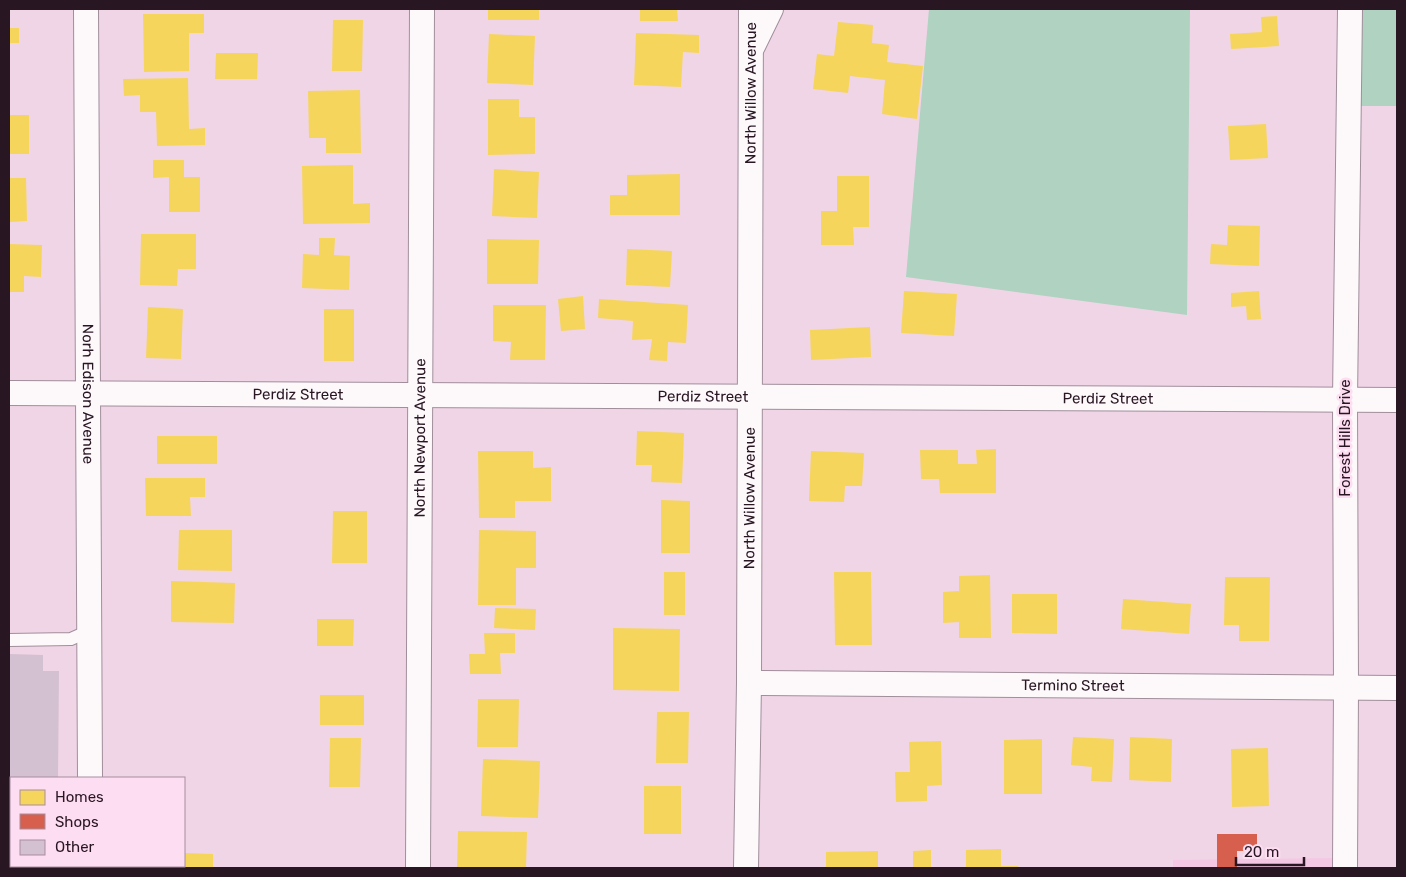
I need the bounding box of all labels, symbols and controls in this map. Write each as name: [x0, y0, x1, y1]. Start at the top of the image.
street label: North Willow Avenue: [742, 22, 760, 164]
street label: Norh Edison Avenue: [79, 324, 97, 464]
street label: North Newport Avenue: [411, 358, 429, 518]
street label: Forest Hills Drive: [1336, 379, 1354, 497]
street label: Perdiz Street: [253, 385, 344, 404]
street label: Perdiz Street: [658, 387, 749, 406]
street label: Perdiz Street: [1063, 389, 1154, 408]
street label: North Willow Avenue: [740, 427, 759, 569]
street label: Termino Street: [1021, 676, 1125, 695]
legend: [10, 777, 185, 867]
text: Homes: [55, 788, 104, 806]
text: Shops: [55, 813, 99, 831]
scale bar: [1236, 834, 1304, 866]
text: Other: [55, 838, 95, 856]
text: 20 m: [1244, 843, 1279, 861]

